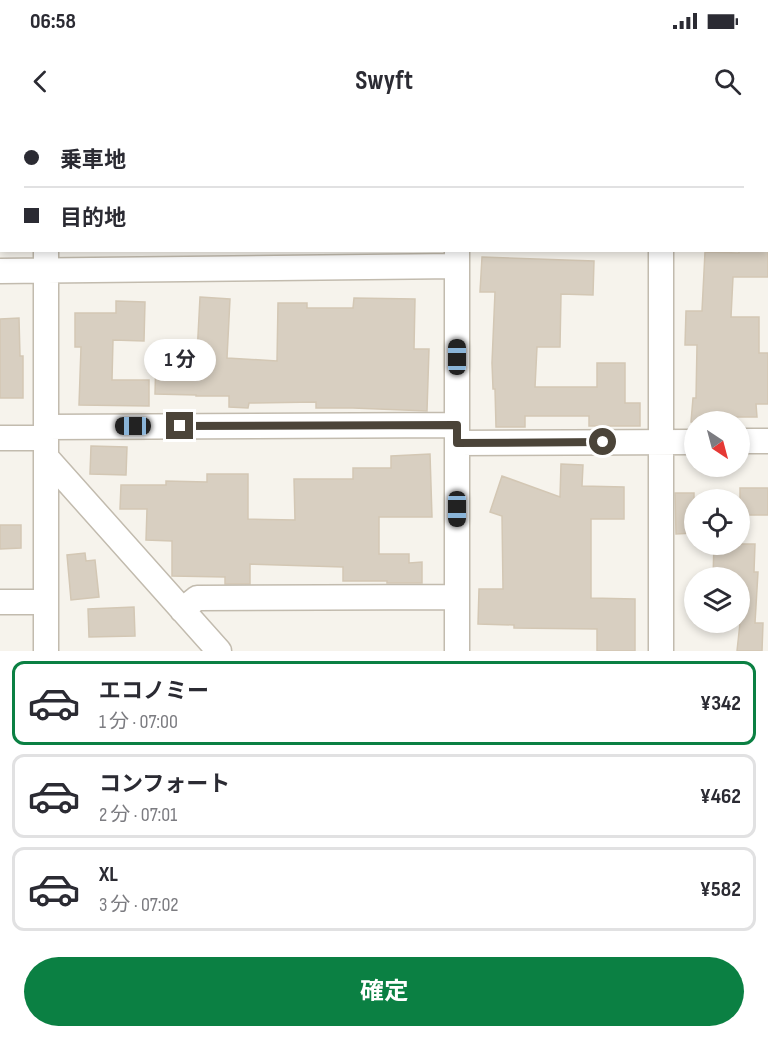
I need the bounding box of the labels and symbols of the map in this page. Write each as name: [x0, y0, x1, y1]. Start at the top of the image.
callout: 1 分: [144, 339, 216, 381]
car: [448, 339, 466, 375]
north arrow: [684, 411, 750, 477]
route end: [166, 412, 193, 439]
car: [115, 417, 151, 435]
route start: [589, 428, 616, 455]
car: [448, 491, 466, 527]

